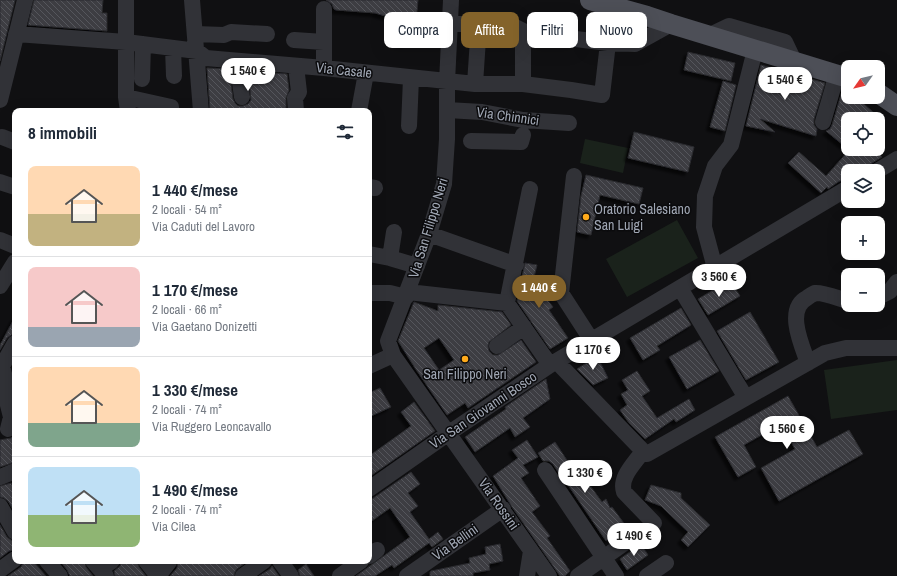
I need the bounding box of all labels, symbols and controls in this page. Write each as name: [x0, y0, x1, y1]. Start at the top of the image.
chip: Compra: [384, 12, 453, 48]
chip: Affitta: [461, 12, 519, 48]
chip: Filtri: [527, 12, 578, 48]
chip: Nuovo: [586, 12, 647, 48]
pin: 1 540 €: [211, 58, 285, 92]
street label: Via Casale: [315, 58, 373, 82]
north arrow: [841, 60, 885, 104]
map controls: [841, 60, 885, 312]
text: 1 540 €: [230, 62, 266, 79]
pin: 1 540 €: [748, 67, 822, 101]
text: 1 540 €: [767, 71, 803, 88]
street label: Via Chinnici: [476, 103, 540, 129]
button: locate: [841, 112, 885, 156]
text: 8 immobili: [28, 121, 97, 144]
icon: filters: [334, 121, 356, 143]
button: layers: [841, 164, 885, 208]
street label: Via San Filippo Neri: [404, 176, 452, 280]
text: 1 440 €/mese: [152, 178, 238, 201]
icon: home: [60, 182, 108, 230]
place label: Oratorio Salesiano San Luigi: [594, 200, 690, 234]
text: 2 locali · 54 m²: [152, 201, 222, 218]
marker: Oratorio Salesiano San Luigi: [581, 212, 591, 222]
button: +: [841, 216, 885, 260]
text: Via Caduti del Lavoro: [152, 218, 255, 235]
pin: 3 560 €: [682, 264, 756, 298]
text: 3 560 €: [701, 268, 737, 285]
button: −: [841, 268, 885, 312]
pin: 1 440 €: [502, 275, 576, 309]
text: 1 170 €/mese: [152, 278, 238, 301]
text: 1 440 €: [521, 279, 557, 296]
icon: home: [60, 283, 108, 331]
text: 2 locali · 66 m²: [152, 301, 222, 318]
text: Via Gaetano Donizetti: [152, 318, 257, 335]
pin: 1 170 €: [556, 337, 630, 371]
text: 1 170 €: [575, 341, 611, 358]
marker: San Filippo Neri: [460, 354, 470, 364]
place label: San Filippo Neri: [423, 365, 507, 383]
street label: Via San Giovanni Bosco: [426, 367, 540, 453]
text: 1 330 €/mese: [152, 378, 238, 401]
icon: home: [60, 383, 108, 431]
text: 2 locali · 74 m²: [152, 401, 222, 418]
pin: 1 560 €: [750, 416, 824, 450]
text: Via Ruggero Leoncavallo: [152, 418, 272, 435]
text: 1 560 €: [769, 420, 805, 437]
pin: 1 330 €: [548, 460, 622, 494]
text: 1 330 €: [567, 464, 603, 481]
street label: Via Rossini: [475, 475, 523, 533]
text: 1 490 €/mese: [152, 478, 238, 501]
icon: home: [60, 483, 108, 531]
text: 2 locali · 74 m²: [152, 501, 222, 518]
text: Via Cilea: [152, 518, 196, 535]
street label: Via Bellini: [428, 520, 482, 564]
pin: 1 490 €: [597, 523, 671, 557]
text: 1 490 €: [616, 527, 652, 544]

